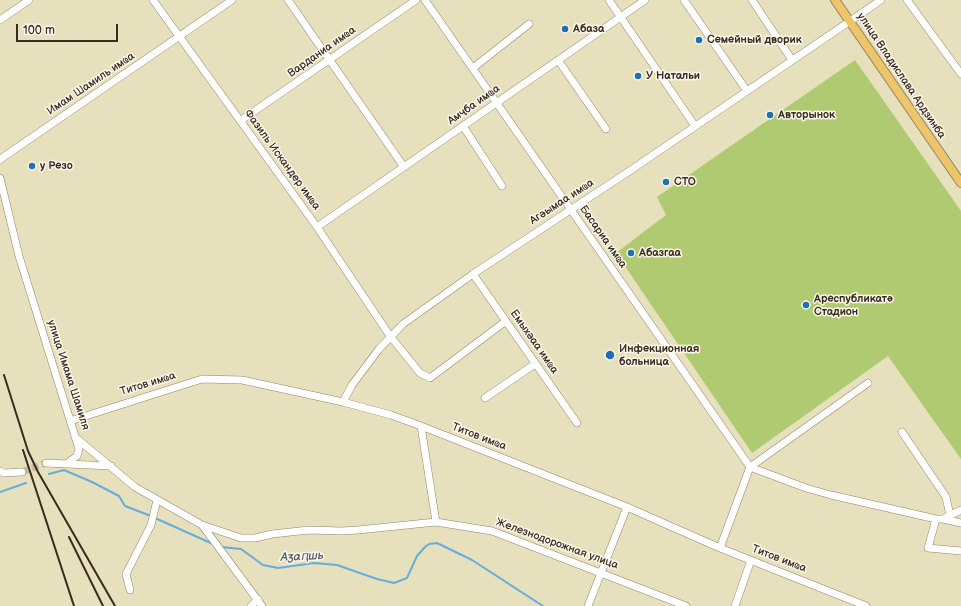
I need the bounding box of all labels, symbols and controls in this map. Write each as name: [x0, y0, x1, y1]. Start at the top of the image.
street label: улица Владислава Ардзинба: [854, 11, 948, 141]
scale bar: [18, 16, 120, 42]
place label: Абаза: [573, 22, 604, 36]
text: 100 m: [23, 23, 55, 38]
street label: Варданиа имҩа: [285, 24, 359, 80]
marker: Абаза: [560, 24, 570, 34]
place label: Семейный дворик: [707, 33, 802, 47]
marker: Семейный дворик: [694, 35, 704, 45]
street label: Имам Шамиль имҩа: [45, 50, 137, 118]
place label: У Натальи: [646, 69, 700, 83]
marker: У Натальи: [633, 71, 643, 81]
street label: Амҷба имҩа: [445, 82, 503, 128]
street label: Фазиль Искандер имҩа: [241, 107, 323, 213]
place label: Авторынок: [778, 108, 835, 122]
marker: Авторынок: [765, 110, 775, 120]
place label: у Резо: [40, 159, 73, 173]
marker: у Резо: [27, 161, 37, 171]
place label: СТО: [674, 175, 696, 189]
street label: Агәымаа имҩа: [527, 176, 597, 228]
marker: СТО: [661, 177, 671, 187]
street label: Басариа имҩа: [577, 203, 629, 271]
place label: Абазгаа: [639, 246, 681, 260]
marker: Абазгаа: [626, 248, 636, 258]
place label: Ареспубликатә Стадион: [814, 292, 893, 318]
marker: Ареспубликатә Стадион: [801, 300, 811, 310]
street label: Емыхәаа имҩа: [507, 307, 561, 377]
street label: улица Имама Шамиля: [44, 318, 92, 432]
place label: Инфекционная больница: [619, 342, 699, 368]
marker: Инфекционная больница: [604, 349, 616, 361]
street label: Титов имҩа: [119, 369, 177, 399]
street label: Титов имҩа: [450, 421, 508, 453]
street label: Железнодорожная улица: [494, 516, 620, 572]
street label: Титов имҩа: [750, 543, 808, 575]
water label: Аӡаԥшь: [280, 549, 324, 565]

